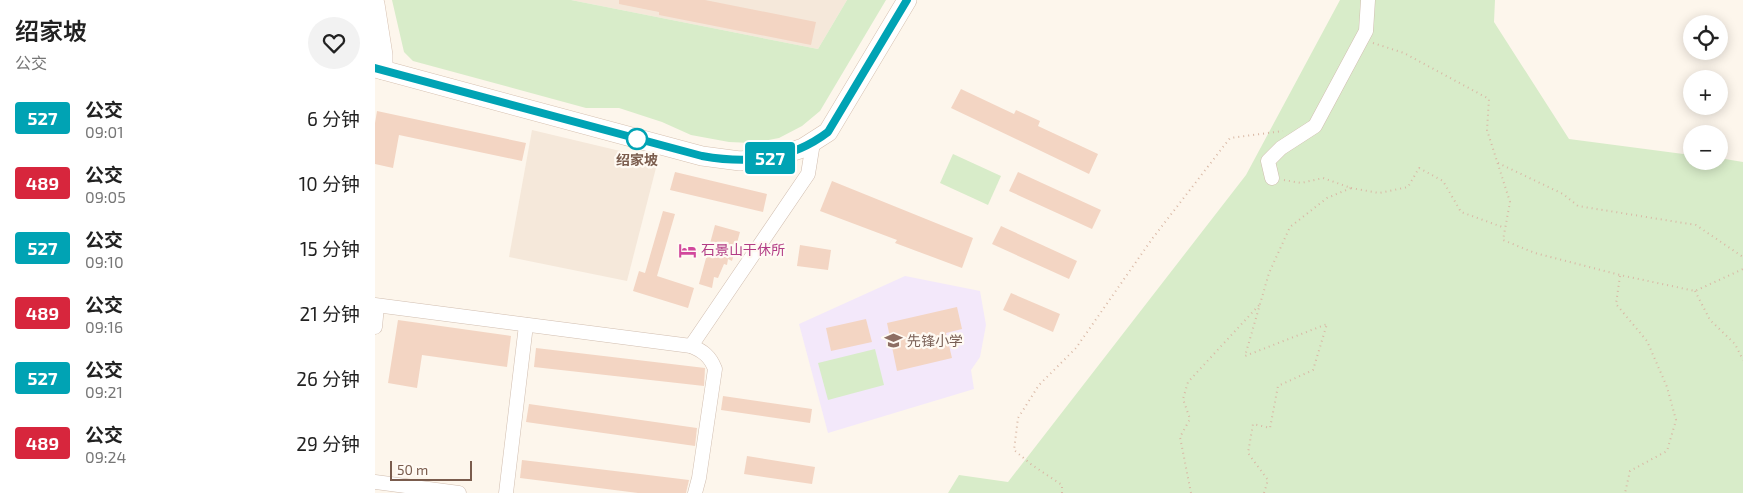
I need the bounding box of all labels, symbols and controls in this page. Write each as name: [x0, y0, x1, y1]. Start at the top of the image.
map controls: [1683, 15, 1728, 170]
button: locate: [1683, 15, 1728, 60]
text: 绍家坡: [15, 16, 87, 45]
button: heart: [308, 17, 360, 69]
text: 公交: [15, 53, 47, 72]
button: +: [1683, 70, 1728, 115]
text: 公交: [85, 98, 123, 121]
text: 527: [28, 107, 57, 129]
text: 6 分钟: [307, 107, 360, 130]
text: 09:01: [85, 122, 124, 141]
button: −: [1683, 125, 1728, 170]
marker: 绍家坡: [626, 128, 648, 150]
line badge: 527: [741, 142, 799, 174]
text: 527: [755, 147, 785, 169]
place label: 绍家坡: [616, 151, 658, 168]
text: 公交: [85, 163, 123, 186]
text: 489: [26, 172, 59, 194]
text: 10 分钟: [299, 172, 360, 195]
text: 09:05: [85, 187, 126, 206]
text: 公交: [85, 228, 123, 251]
text: 527: [28, 237, 57, 259]
text: 15 分钟: [300, 237, 360, 260]
hotel icon: 石景山干休所: [677, 240, 697, 260]
place label: 石景山干休所: [701, 241, 785, 258]
text: 09:10: [85, 252, 124, 271]
text: 公交: [85, 293, 123, 316]
text: 489: [26, 302, 59, 324]
text: 21 分钟: [300, 302, 360, 325]
text: 09:16: [85, 317, 123, 336]
school or university icon: 先锋小学: [883, 331, 903, 351]
place label: 先锋小学: [907, 332, 963, 349]
text: 公交: [85, 358, 123, 381]
text: 527: [28, 367, 57, 389]
text: 26 分钟: [296, 367, 360, 390]
text: 09:21: [85, 382, 123, 401]
text: 公交: [85, 423, 123, 446]
text: 489: [26, 432, 59, 454]
text: 29 分钟: [296, 432, 360, 455]
text: 09:24: [85, 447, 126, 466]
scale bar: [390, 458, 473, 481]
text: 50 m: [397, 461, 428, 478]

